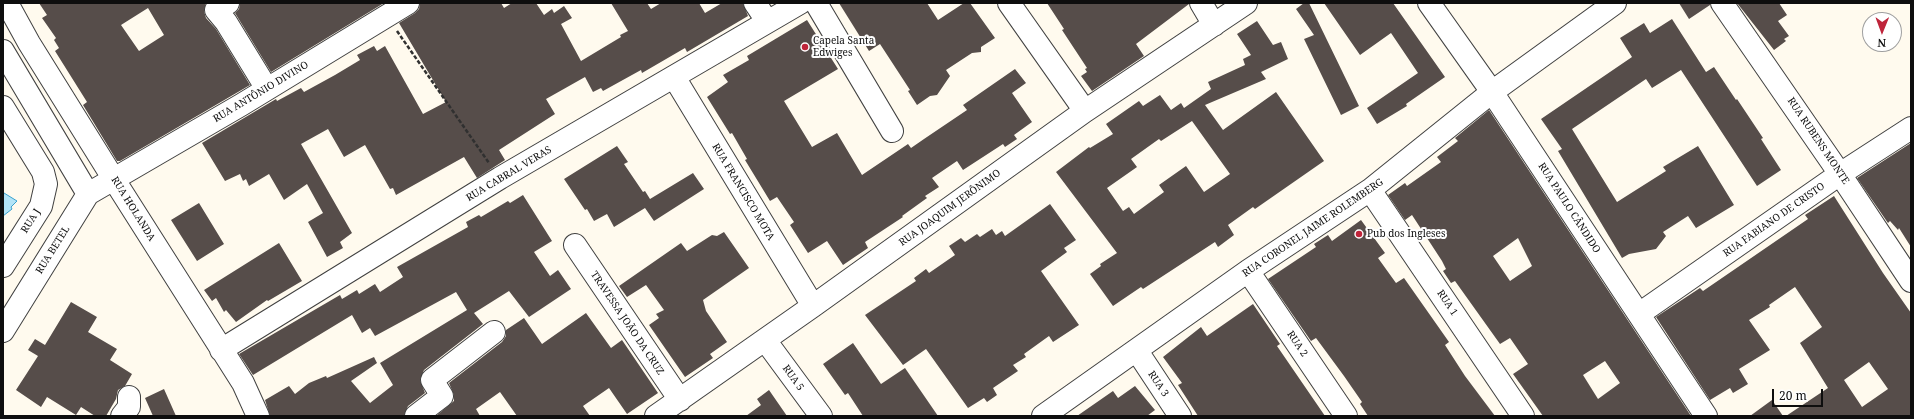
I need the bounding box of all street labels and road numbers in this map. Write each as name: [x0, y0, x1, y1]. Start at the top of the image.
street label: RUA ANTÔNIO DIVINO: [211, 59, 311, 125]
street label: RUA RUBENS MONTE: [1785, 95, 1851, 187]
street label: RUA FRANCISCO MOTA: [709, 141, 777, 243]
street label: RUA CABRAL VERAS: [464, 144, 554, 204]
street label: RUA PAULO CÂNDIDO: [1535, 161, 1603, 255]
street label: RUA JOAQUIM JERÔNIMO: [897, 167, 1003, 249]
street label: RUA HOLANDA: [108, 175, 158, 243]
street label: RUA CORONEL JAIME ROLEMBERG: [1240, 176, 1386, 280]
street label: RUA FABIANO DE CRISTO: [1721, 180, 1827, 260]
street label: RUA J: [19, 207, 43, 235]
street label: RUA BETEL: [33, 224, 73, 276]
street label: TRAVESSA JOÃO DA CRUZ: [588, 269, 666, 377]
street label: RUA 1: [1434, 288, 1460, 318]
street label: RUA 2: [1284, 329, 1310, 359]
street label: RUA 5: [780, 363, 806, 393]
street label: RUA 3: [1145, 369, 1171, 399]

